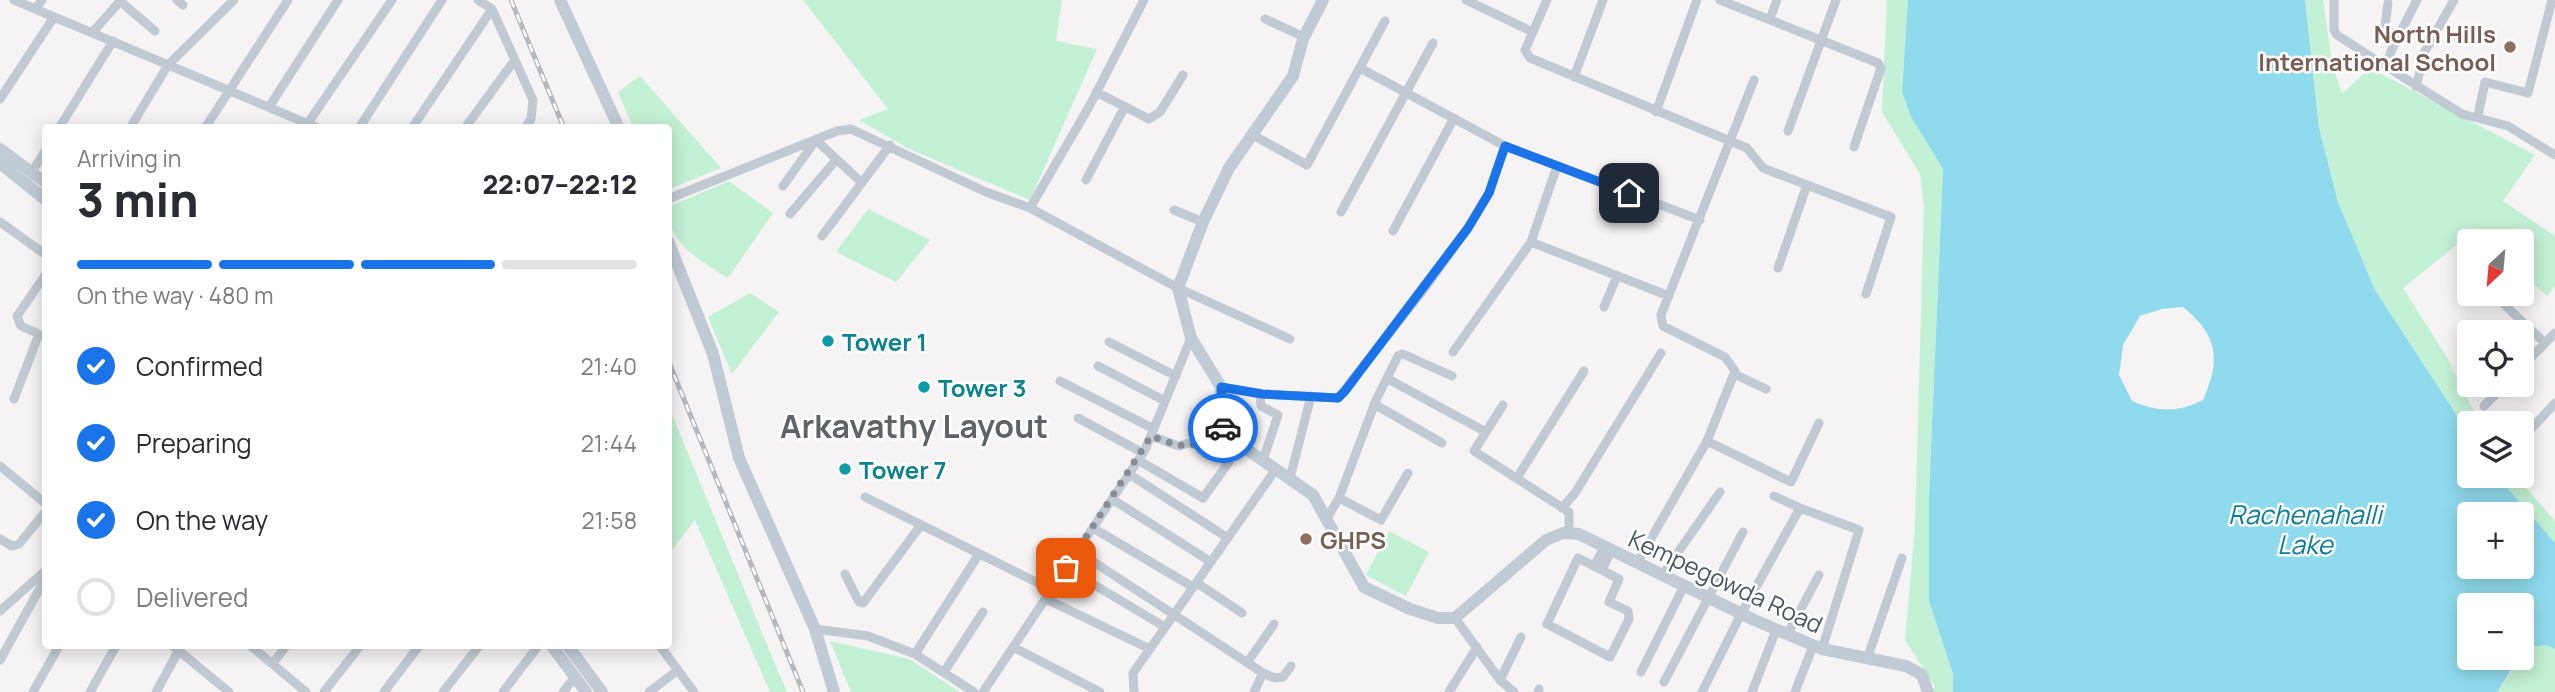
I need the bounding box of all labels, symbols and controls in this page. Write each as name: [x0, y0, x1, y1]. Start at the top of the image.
place label: North Hills International School: [2258, 17, 2496, 78]
marker: North Hills International School: [2502, 39, 2518, 55]
text: Arriving in: [77, 142, 182, 174]
pin: [1599, 163, 1659, 223]
text: 22:07–22:12: [482, 166, 637, 202]
text: 3 min: [77, 168, 198, 231]
icon: home: [1610, 174, 1648, 212]
north arrow: [2457, 229, 2534, 306]
map controls: [2457, 229, 2534, 670]
text: On the way · 480 m: [77, 279, 273, 311]
button: locate: [2457, 320, 2534, 397]
place label: Tower 1: [842, 325, 927, 358]
marker: Tower 1: [820, 333, 836, 349]
icon: check: [77, 347, 115, 385]
text: Confirmed: [136, 348, 263, 384]
text: 21:40: [580, 350, 637, 382]
place label: Tower 3: [938, 371, 1027, 404]
marker: Tower 3: [916, 379, 932, 395]
courier: [1188, 393, 1258, 463]
district label: Arkavathy Layout: [780, 404, 1048, 448]
icon: car: [1204, 409, 1242, 447]
button: layers: [2457, 411, 2534, 488]
icon: check: [77, 424, 115, 462]
text: Preparing: [136, 425, 252, 461]
text: 21:44: [581, 427, 637, 459]
place label: Tower 7: [859, 453, 946, 486]
marker: Tower 7: [837, 461, 853, 477]
water label: Rachenahalli Lake: [2228, 496, 2385, 562]
icon: check: [77, 501, 115, 539]
text: On the way: [136, 502, 268, 538]
button: +: [2457, 502, 2534, 579]
text: 21:58: [581, 504, 637, 536]
street label: Kempegowda Road: [1624, 522, 1828, 640]
place label: GHPS: [1320, 523, 1386, 556]
marker: GHPS: [1298, 531, 1314, 547]
pin: [1036, 538, 1096, 598]
icon: bag: [1047, 549, 1085, 587]
text: Delivered: [136, 579, 248, 615]
button: −: [2457, 593, 2534, 670]

